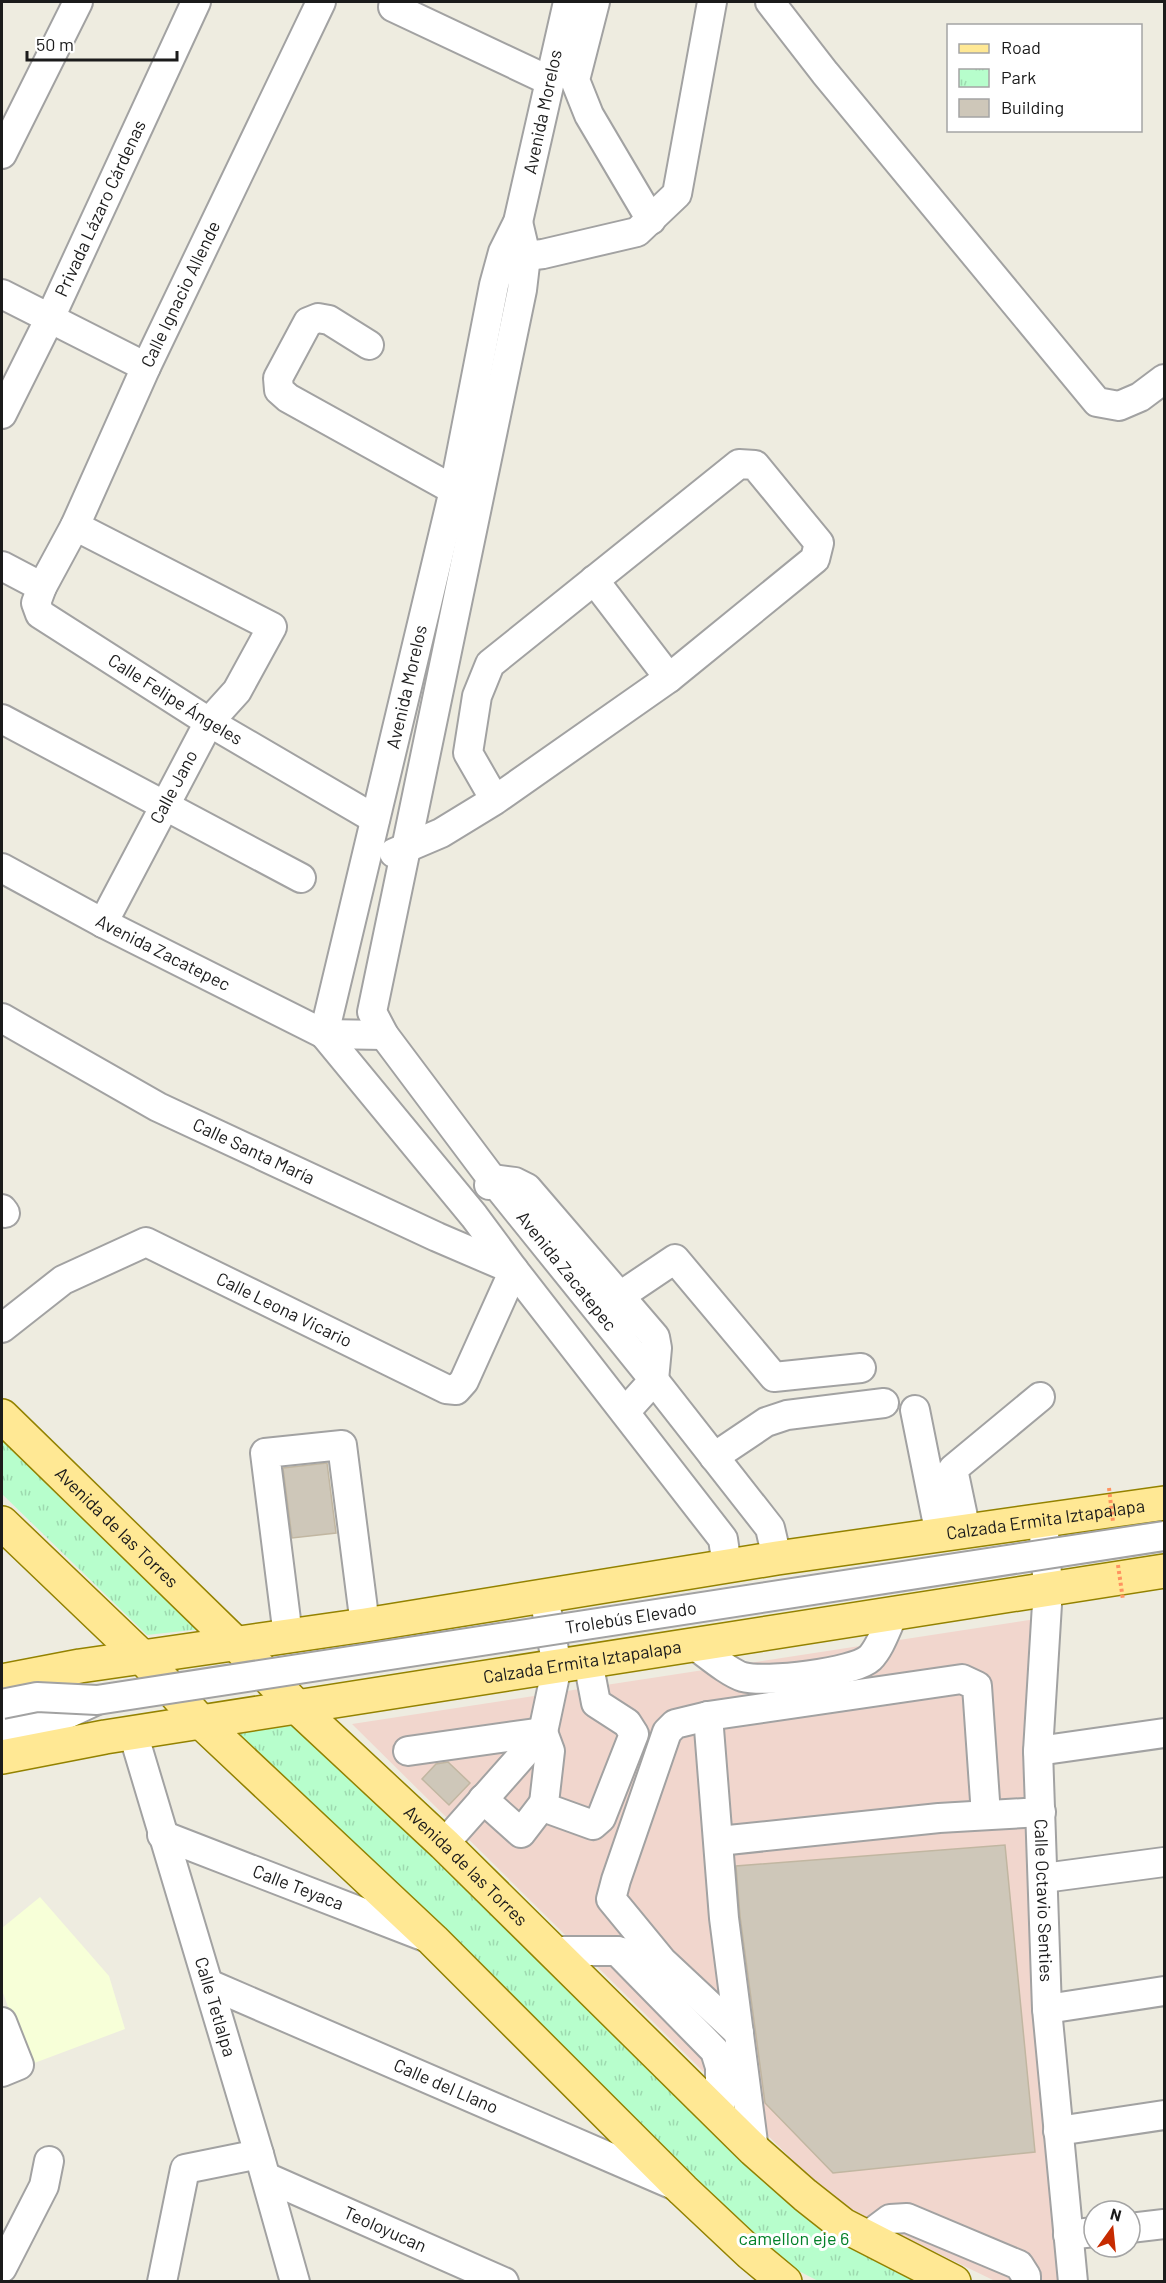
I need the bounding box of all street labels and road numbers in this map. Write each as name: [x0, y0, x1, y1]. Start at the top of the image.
street label: Avenida Morelos: [518, 48, 566, 176]
street label: Privada Lázaro Cárdenas: [49, 116, 150, 300]
street label: Calle Ignacio Allende: [135, 217, 224, 371]
street label: Avenida Morelos: [381, 623, 431, 751]
street label: Calle Felipe Ángeles: [104, 648, 247, 749]
street label: Calle Jano: [145, 746, 202, 827]
street label: Avenida Zacatepec: [92, 909, 234, 995]
street label: Calle Santa María: [190, 1113, 318, 1188]
street label: Avenida Zacatepec: [512, 1206, 622, 1335]
street label: Calle Leona Vicario: [213, 1267, 356, 1351]
street label: Avenida de las Torres: [51, 1462, 184, 1592]
street label: Calzada Ermita Iztapalapa: [945, 1494, 1146, 1544]
street label: Trolebús Elevado: [564, 1596, 698, 1638]
street label: Calzada Ermita Iztapalapa: [481, 1635, 683, 1688]
street label: Avenida de las Torres: [400, 1800, 533, 1930]
street label: Calle Octavio Senties: [1030, 1818, 1058, 1982]
street label: Calle Teyaca: [250, 1859, 347, 1914]
street label: Calle Tetlalpa: [191, 1954, 241, 2059]
street label: Calle del Llano: [391, 2053, 502, 2118]
street label: Teoloyucan: [341, 2201, 430, 2256]

